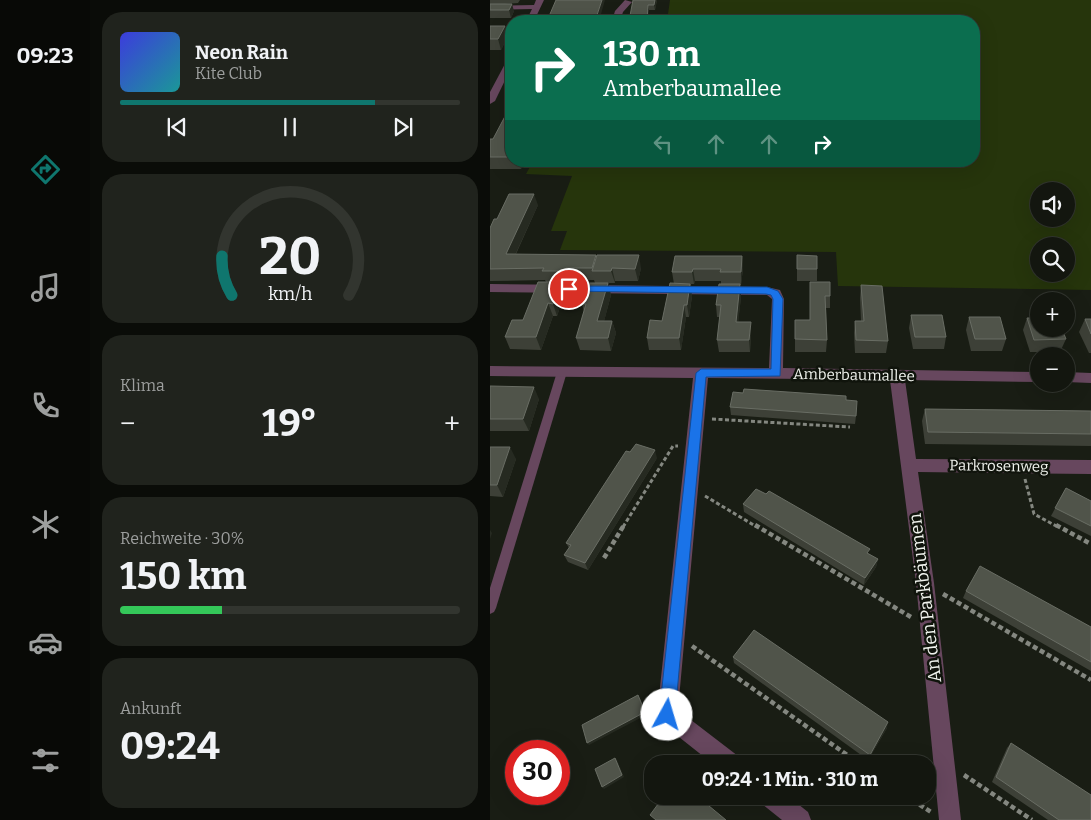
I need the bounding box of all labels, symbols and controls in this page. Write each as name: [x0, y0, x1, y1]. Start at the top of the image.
text: 130 m: [603, 33, 700, 75]
icon: right: [520, 35, 585, 100]
text: Neon Rain: [195, 41, 288, 64]
text: 09:23: [16, 42, 74, 69]
text: Kite Club: [195, 64, 262, 83]
text: Amberbaumallee: [603, 75, 781, 102]
icon: previous: [163, 113, 191, 141]
icon: pause: [276, 113, 304, 141]
icon: next: [389, 113, 417, 141]
icon: left: [649, 130, 677, 158]
icon: ahead: [702, 130, 730, 158]
icon: ahead: [755, 130, 783, 158]
icon: right: [808, 130, 836, 158]
icon: directions: [28, 152, 63, 187]
map controls: [1030, 182, 1075, 392]
button: sound: [1030, 182, 1075, 227]
text: 20: [259, 225, 321, 288]
button: search: [1030, 237, 1075, 282]
pin: [548, 268, 590, 310]
icon: music: [28, 270, 63, 305]
icon: arrive: [555, 275, 583, 303]
text: km/h: [268, 283, 312, 305]
button: +: [1030, 292, 1075, 337]
button: −: [1030, 347, 1075, 392]
street label: Amberbaumallee: [793, 365, 915, 385]
text: Klima: [120, 376, 165, 395]
icon: phone: [28, 388, 63, 423]
text: 19°: [262, 400, 317, 446]
text: −: [120, 407, 135, 440]
text: +: [444, 407, 460, 440]
street label: Parkrosenweg: [949, 456, 1049, 476]
icon: climate: [28, 507, 63, 542]
street label: An den Parkbäumen: [904, 511, 946, 684]
text: Reichweite · 30%: [120, 529, 244, 548]
text: 150 km: [120, 553, 247, 599]
icon: car: [28, 625, 63, 660]
position arrow: [640, 688, 692, 740]
text: Ankunft: [120, 699, 182, 718]
text: 09:24: [120, 723, 220, 769]
speed limit sign: 30: [505, 740, 570, 805]
icon: filters: [28, 743, 63, 778]
text: 09:24 · 1 Min. · 310 m: [702, 768, 878, 791]

